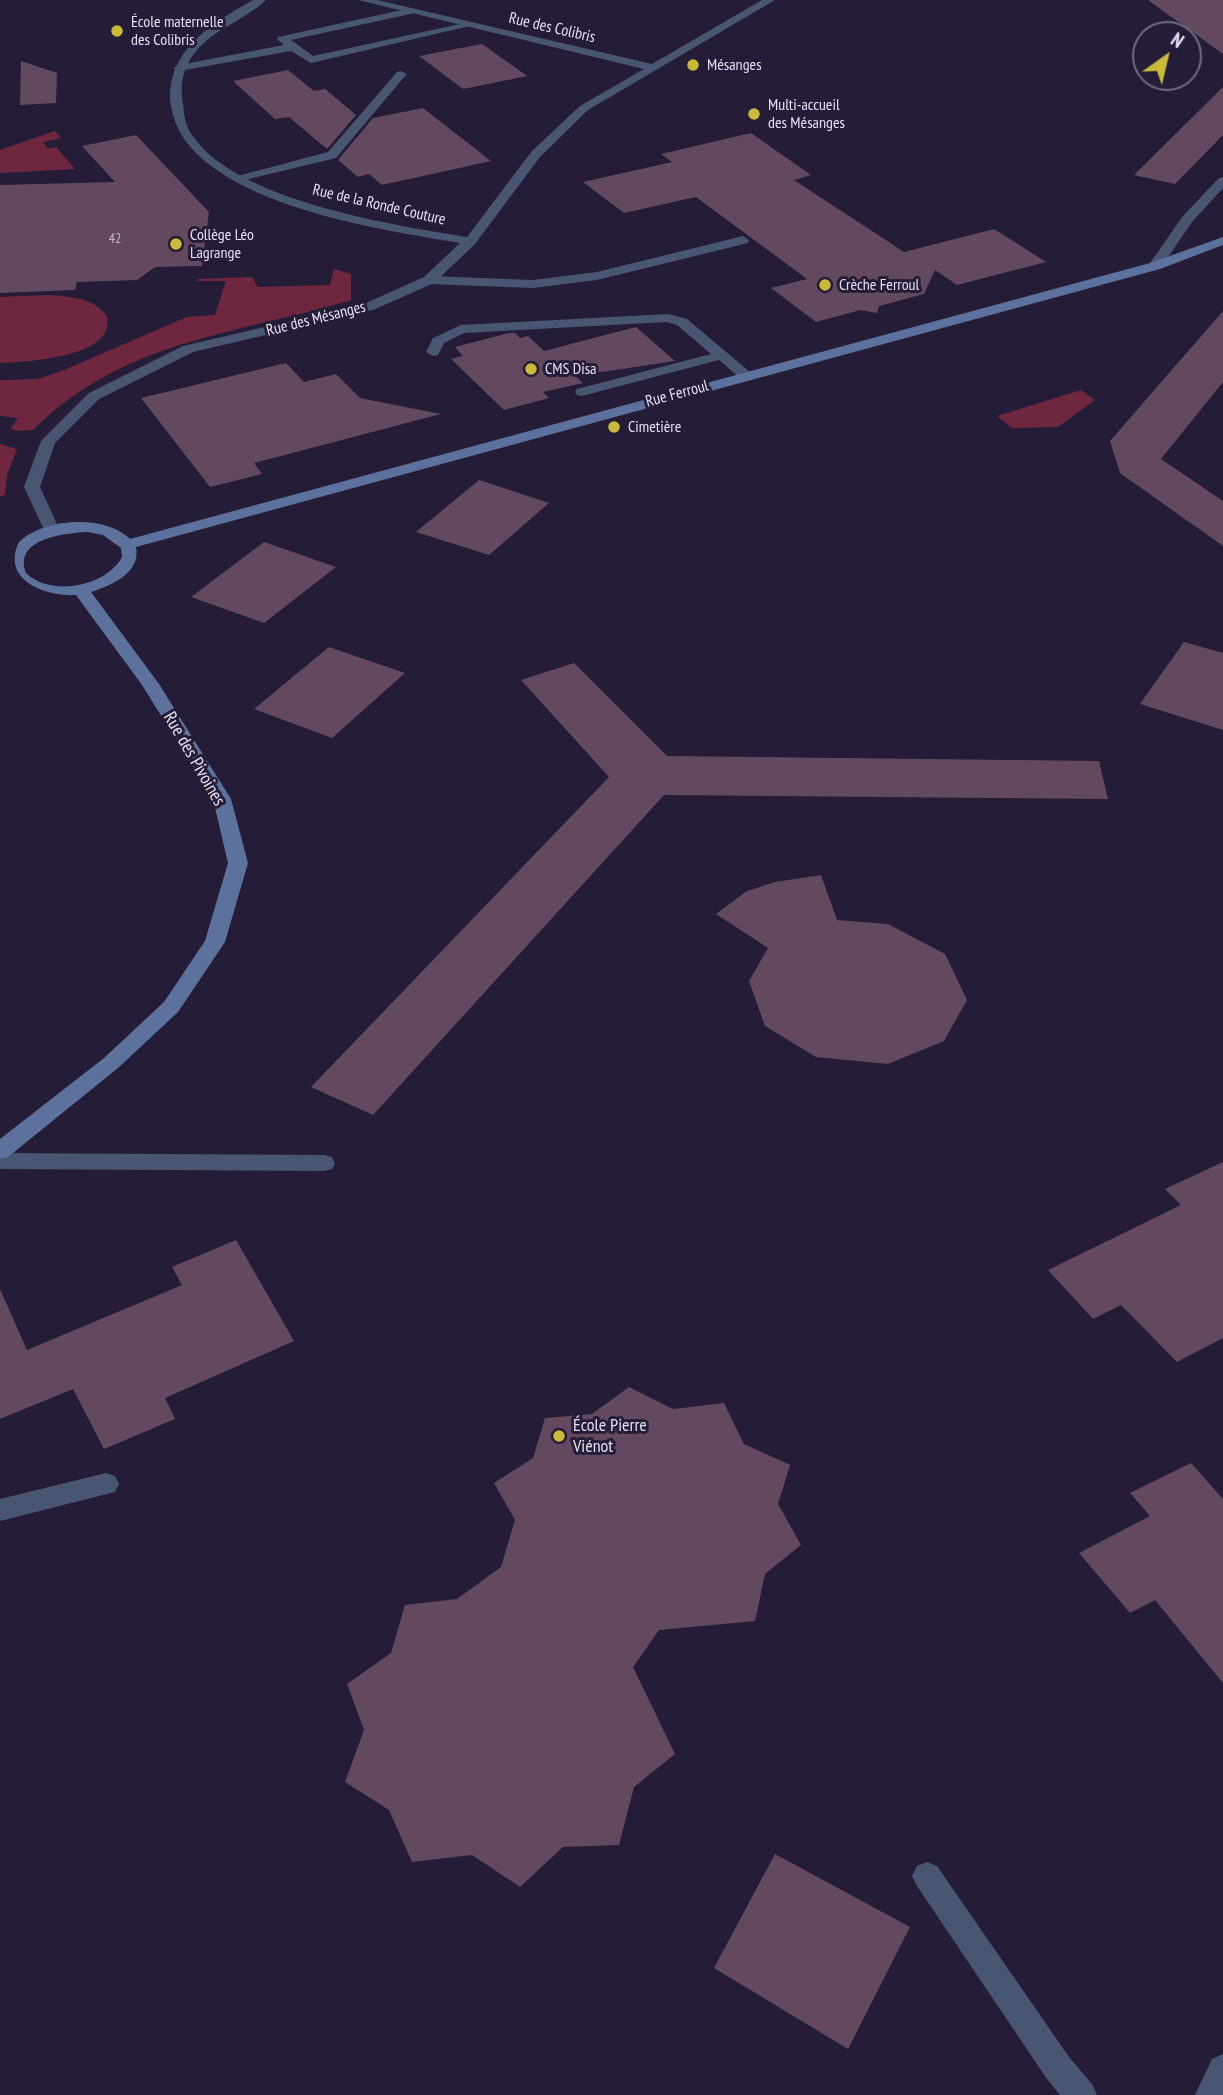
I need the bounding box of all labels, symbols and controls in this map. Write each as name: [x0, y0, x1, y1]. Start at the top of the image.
street label: Rue des Colibris: [507, 9, 597, 47]
place label: École maternelle des Colibris: [131, 12, 224, 50]
north arrow: [1132, 21, 1202, 91]
marker: École maternelle des Colibris: [109, 23, 125, 39]
text: N: [1167, 27, 1189, 53]
place label: Mésanges: [707, 55, 762, 75]
marker: Mésanges: [685, 57, 701, 73]
place label: Multi-accueil des Mésanges: [768, 95, 845, 133]
marker: Multi-accueil des Mésanges: [746, 106, 762, 122]
street label: Rue de la Ronde Couture: [311, 180, 447, 230]
place label: Collège Léo Lagrange: [190, 225, 254, 263]
house number: 42: [109, 231, 121, 247]
marker: Collège Léo Lagrange: [168, 236, 184, 252]
place label: Crèche Ferroul: [839, 275, 919, 295]
marker: Crèche Ferroul: [817, 277, 833, 293]
street label: Rue des Mésanges: [264, 297, 368, 341]
place label: CMS Disa: [545, 359, 596, 379]
marker: CMS Disa: [523, 361, 539, 377]
street label: Rue Ferroul: [644, 376, 710, 412]
place label: Cimetière: [628, 417, 681, 437]
marker: Cimetière: [606, 419, 622, 435]
street label: Rue des Pivoines: [158, 708, 230, 810]
place label: École Pierre Viénot: [573, 1415, 647, 1458]
marker: École Pierre Viénot: [551, 1428, 567, 1444]

